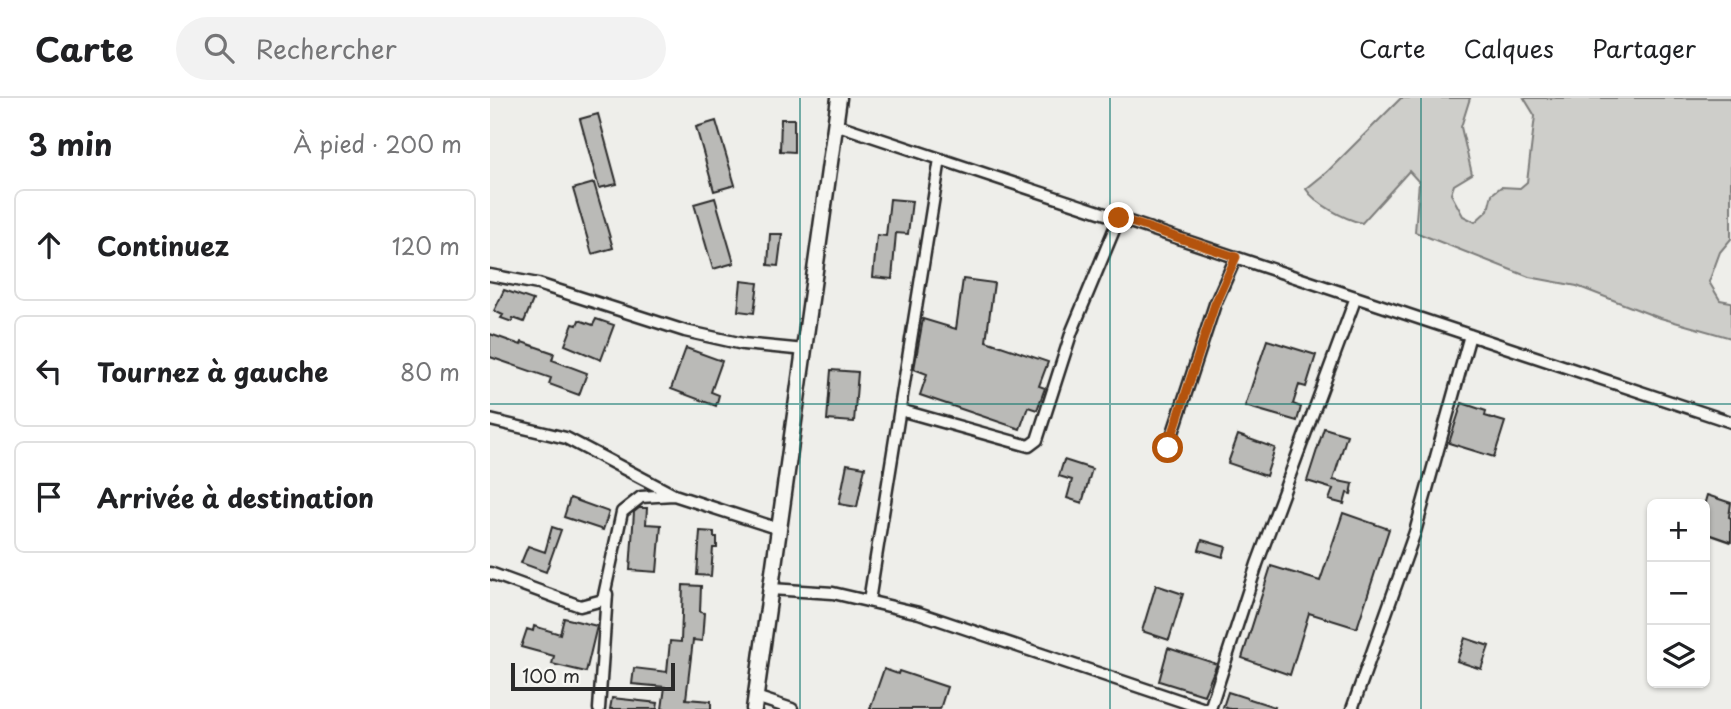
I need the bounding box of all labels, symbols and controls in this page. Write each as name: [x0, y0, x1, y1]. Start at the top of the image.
search box: [176, 17, 666, 80]
text: Carte: [35, 23, 134, 73]
icon: search: [200, 29, 238, 67]
text: Rechercher: [256, 29, 397, 68]
text: Carte: [1359, 30, 1425, 66]
text: Calques: [1463, 30, 1554, 66]
text: Partager: [1592, 30, 1696, 66]
text: 3 min: [28, 121, 113, 166]
text: À pied · 200 m: [293, 126, 462, 161]
route end: [1103, 202, 1134, 233]
icon: ahead: [30, 226, 68, 264]
text: Continuez: [97, 226, 229, 265]
text: 120 m: [392, 228, 460, 263]
icon: left: [30, 352, 68, 390]
text: Tournez à gauche: [97, 352, 328, 391]
text: 80 m: [400, 354, 460, 389]
route start: [1152, 432, 1183, 463]
icon: arrive: [30, 478, 68, 516]
text: Arrivée à destination: [97, 478, 374, 517]
map controls: [1647, 499, 1710, 688]
button: +: [1647, 499, 1710, 562]
button: −: [1647, 562, 1710, 625]
button: layers: [1647, 625, 1710, 688]
scale bar: [511, 660, 676, 692]
text: 100 m: [522, 661, 580, 689]

